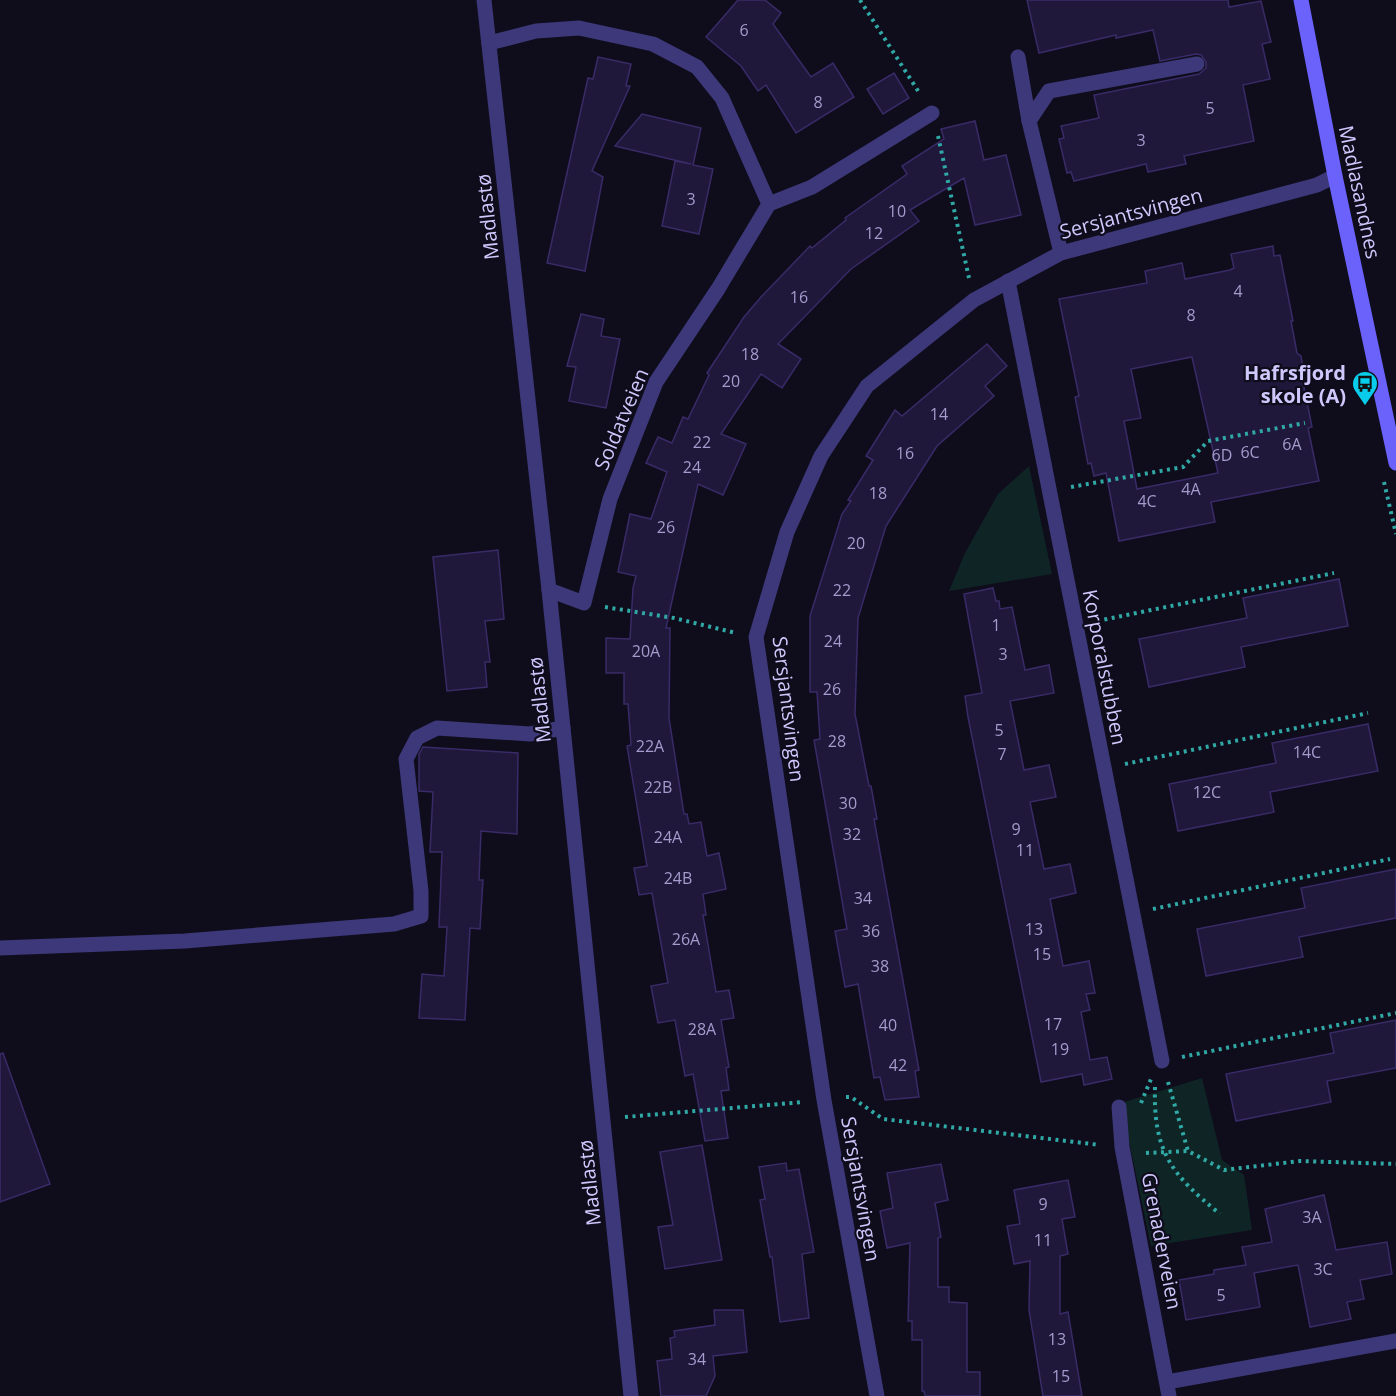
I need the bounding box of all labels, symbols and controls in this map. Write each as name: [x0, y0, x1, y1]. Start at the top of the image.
house number: 6: [739, 19, 749, 41]
house number: 8: [813, 91, 823, 113]
house number: 5: [1205, 97, 1215, 119]
street label: Madlasandnes: [1333, 123, 1387, 261]
house number: 3: [1136, 129, 1146, 151]
street label: Madlastø: [469, 173, 505, 261]
street label: Sersjantsvingen: [1057, 181, 1205, 245]
house number: 3: [686, 188, 696, 210]
house number: 10: [888, 200, 906, 222]
house number: 12: [865, 222, 883, 244]
house number: 4: [1233, 280, 1243, 302]
house number: 16: [790, 286, 808, 308]
house number: 8: [1186, 304, 1196, 326]
house number: 18: [741, 343, 759, 365]
place label: Hafrsfjord skole (A): [1244, 359, 1346, 409]
street label: Soldatveien: [587, 364, 655, 474]
bus stop icon: Hafrsfjord skole (A): [1350, 369, 1380, 407]
house number: 20: [722, 370, 740, 392]
house number: 14: [930, 403, 948, 425]
house number: 22: [693, 431, 711, 453]
house number: 6A: [1282, 433, 1303, 455]
house number: 6C: [1240, 441, 1260, 463]
house number: 16: [896, 442, 914, 464]
house number: 6D: [1212, 444, 1232, 466]
house number: 24: [683, 456, 701, 478]
house number: 4A: [1181, 478, 1202, 500]
house number: 18: [869, 482, 887, 504]
house number: 4C: [1137, 490, 1157, 512]
house number: 26: [657, 516, 675, 538]
house number: 20: [847, 532, 865, 554]
house number: 22: [833, 579, 851, 601]
street label: Korporalstubben: [1077, 587, 1133, 747]
house number: 1: [991, 614, 1001, 636]
house number: 24: [824, 630, 842, 652]
street label: Sersjantsvingen: [767, 635, 811, 783]
house number: 20A: [632, 640, 661, 662]
house number: 3: [998, 643, 1008, 665]
street label: Madlastø: [521, 656, 557, 744]
house number: 26: [823, 678, 841, 700]
house number: 5: [994, 719, 1004, 741]
house number: 28: [828, 730, 846, 752]
house number: 22A: [636, 735, 665, 757]
house number: 14C: [1293, 741, 1321, 763]
house number: 7: [997, 743, 1007, 765]
house number: 22B: [644, 776, 672, 798]
house number: 12C: [1193, 781, 1221, 803]
house number: 30: [839, 792, 857, 814]
house number: 9: [1011, 818, 1021, 840]
house number: 32: [843, 823, 861, 845]
house number: 24A: [654, 826, 683, 848]
house number: 11: [1016, 839, 1034, 861]
house number: 24B: [664, 867, 692, 889]
house number: 34: [854, 887, 872, 909]
house number: 13: [1025, 918, 1043, 940]
house number: 36: [862, 920, 880, 942]
house number: 26A: [672, 928, 701, 950]
house number: 15: [1033, 943, 1051, 965]
house number: 38: [871, 955, 889, 977]
house number: 17: [1044, 1013, 1062, 1035]
house number: 40: [879, 1014, 897, 1036]
house number: 28A: [688, 1018, 717, 1040]
house number: 19: [1051, 1038, 1069, 1060]
house number: 42: [889, 1054, 907, 1076]
street label: Sersjantsvingen: [835, 1114, 887, 1264]
street label: Madlastø: [571, 1139, 607, 1227]
street label: Grenaderveien: [1136, 1170, 1188, 1312]
house number: 9: [1038, 1193, 1048, 1215]
house number: 3A: [1302, 1206, 1323, 1228]
house number: 11: [1034, 1229, 1052, 1251]
house number: 3C: [1313, 1258, 1333, 1280]
house number: 5: [1216, 1284, 1226, 1306]
house number: 13: [1048, 1328, 1066, 1350]
house number: 34: [688, 1348, 706, 1370]
house number: 15: [1052, 1365, 1070, 1387]

